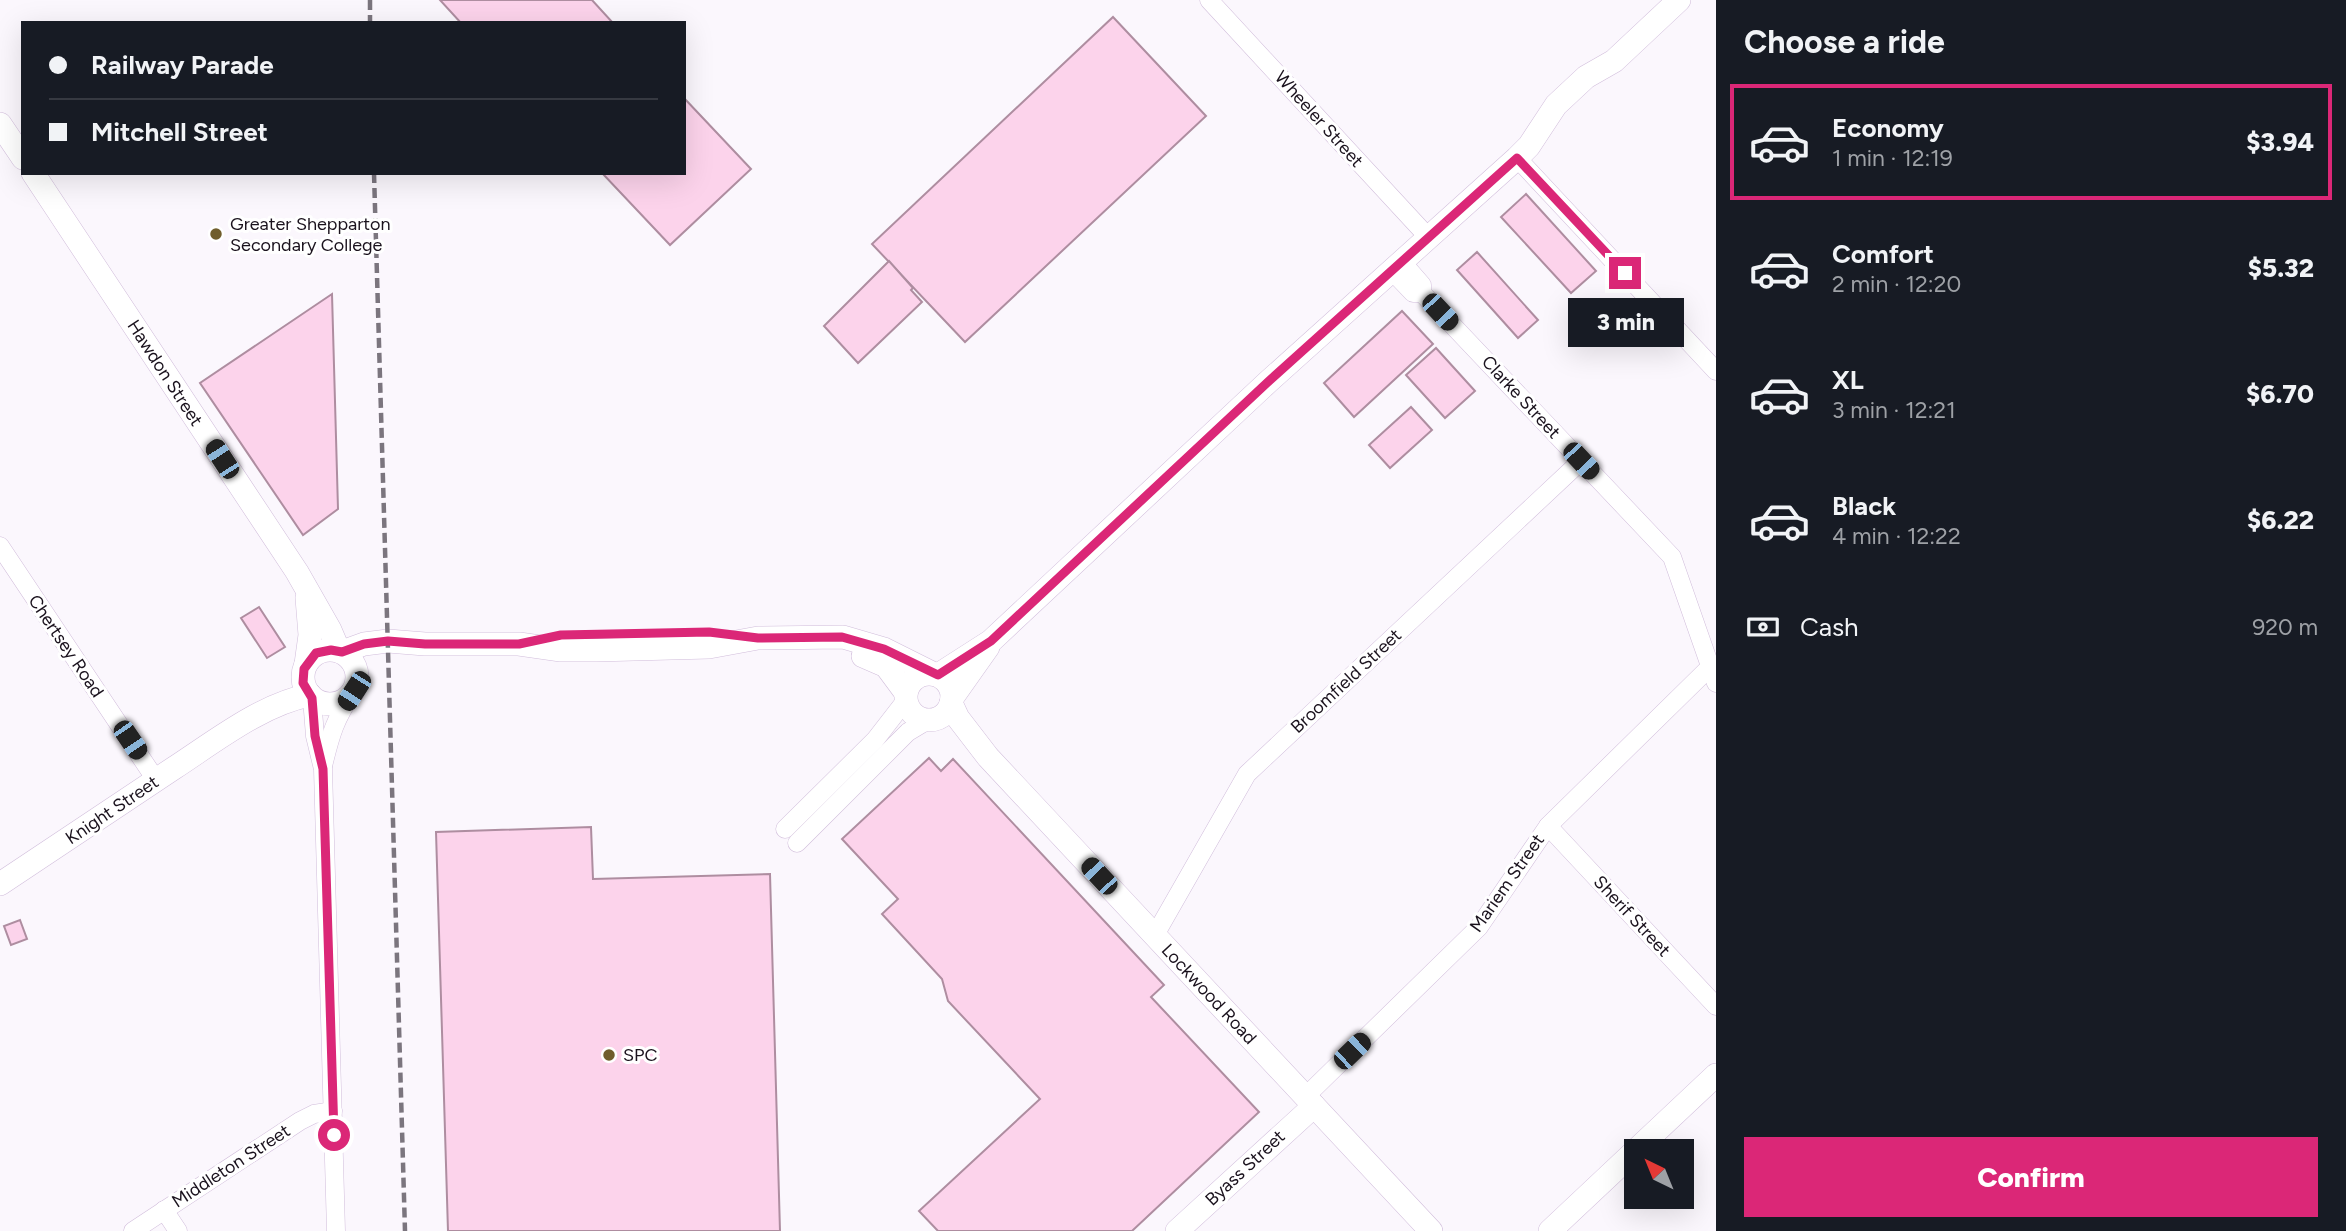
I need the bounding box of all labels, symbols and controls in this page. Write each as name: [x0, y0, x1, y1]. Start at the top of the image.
text: Choose a ride: [1744, 23, 1945, 61]
text: Railway Parade: [91, 49, 274, 81]
street label: Wheeler Street: [1270, 66, 1368, 172]
icon: car: [1748, 111, 1811, 174]
text: Economy: [1832, 112, 1944, 144]
text: Mitchell Street: [91, 116, 268, 148]
text: $3.94: [2246, 126, 2314, 158]
text: 1 min · 12:19: [1832, 144, 1953, 172]
place label: Greater Shepparton Secondary College: [230, 213, 391, 256]
marker: Greater Shepparton Secondary College: [208, 226, 224, 242]
icon: car: [1748, 237, 1811, 300]
text: Comfort: [1832, 238, 1934, 270]
text: $5.32: [2248, 252, 2314, 284]
route end: [1609, 257, 1641, 289]
text: 2 min · 12:20: [1832, 270, 1961, 298]
car: [1418, 289, 1463, 335]
callout: 3 min: [1567, 298, 1683, 346]
text: 3 min: [1597, 308, 1655, 336]
street label: Hawdon Street: [122, 316, 208, 430]
street label: Clarke Street: [1477, 351, 1565, 443]
icon: car: [1748, 363, 1811, 426]
text: XL: [1832, 364, 1864, 396]
text: $6.70: [2246, 378, 2314, 410]
text: 3 min · 12:21: [1832, 396, 1956, 424]
car: [202, 436, 243, 482]
car: [1559, 438, 1604, 484]
icon: car: [1748, 489, 1811, 552]
text: Black: [1832, 490, 1896, 522]
text: $6.22: [2247, 504, 2314, 536]
text: 4 min · 12:22: [1832, 522, 1961, 550]
street label: Chertsey Road: [24, 590, 108, 702]
icon: cash: [1744, 608, 1782, 646]
text: Cash: [1800, 611, 1859, 643]
text: 920 m: [2252, 613, 2318, 641]
street label: Broomfield Street: [1286, 624, 1406, 738]
car: [334, 668, 375, 714]
car: [110, 717, 151, 763]
street label: Knight Street: [61, 771, 163, 849]
street label: Mariem Street: [1465, 830, 1549, 936]
car: [1077, 853, 1122, 899]
street label: Sherif Street: [1589, 871, 1675, 961]
street label: Lockwood Road: [1157, 939, 1261, 1049]
car: [1330, 1029, 1375, 1073]
place label: SPC: [623, 1044, 657, 1066]
marker: SPC: [601, 1047, 617, 1063]
route start: [318, 1119, 350, 1151]
street label: Middleton Street: [168, 1120, 294, 1212]
street label: Byass Street: [1201, 1125, 1290, 1211]
button: Confirm: [1744, 1137, 2318, 1217]
north arrow: [1624, 1139, 1694, 1209]
map controls: [1624, 1139, 1694, 1209]

